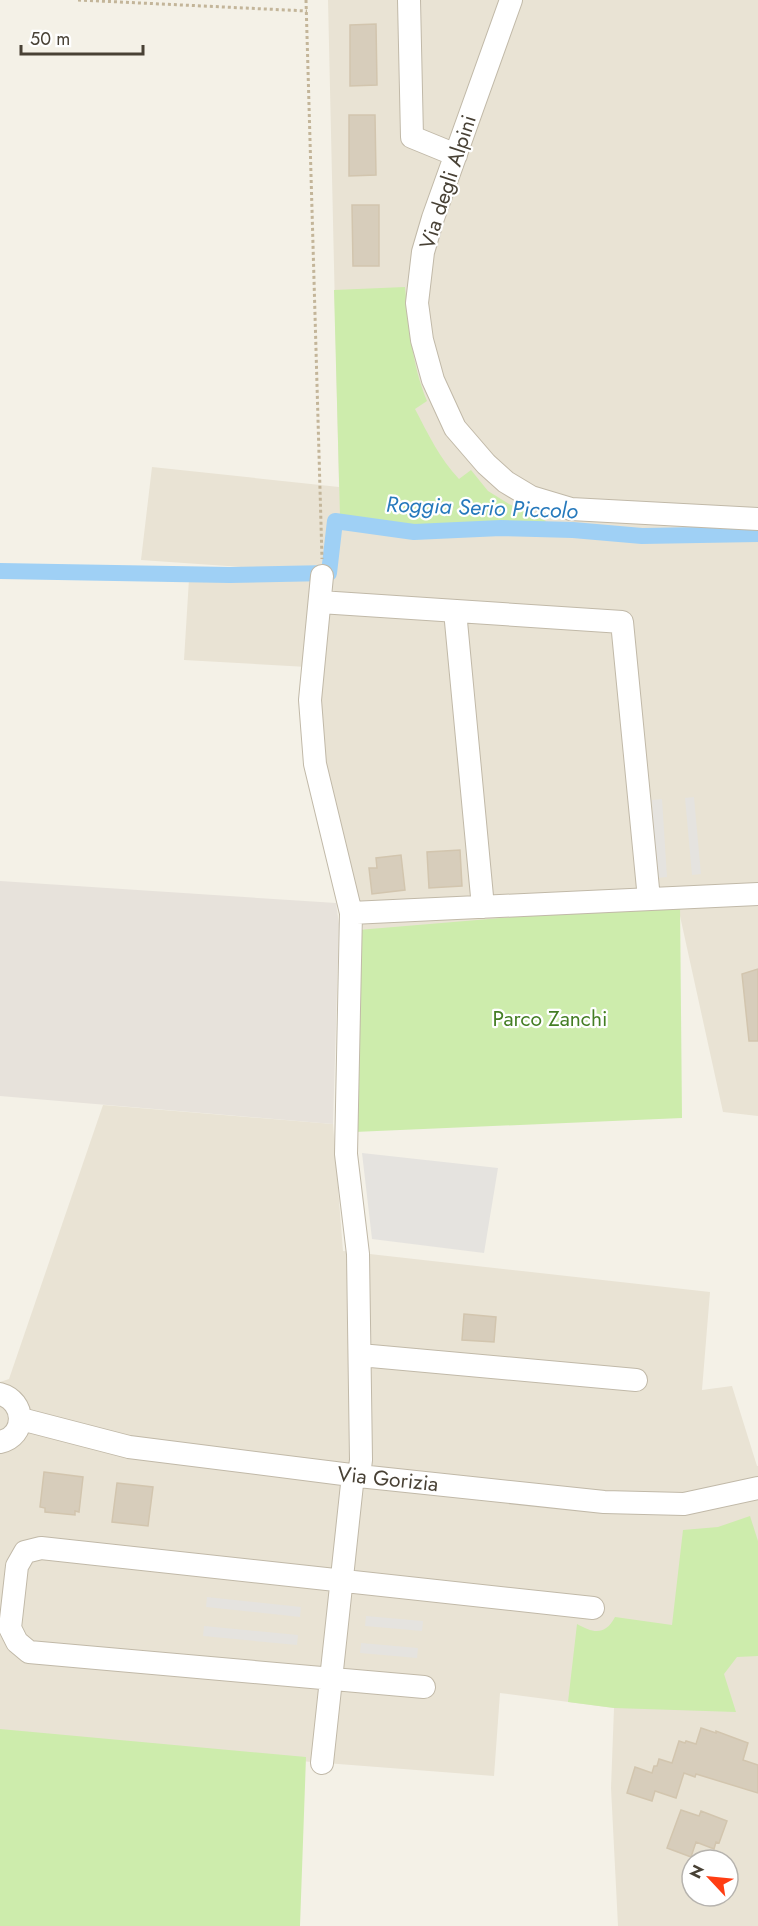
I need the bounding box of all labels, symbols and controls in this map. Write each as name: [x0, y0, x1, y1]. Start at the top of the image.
scale bar: [21, 18, 142, 56]
text: 50 m: [30, 26, 70, 52]
street label: Via degli Alpini: [412, 111, 484, 253]
water label: Roggia Serio Piccolo: [385, 488, 579, 526]
park label: Parco Zanchi: [493, 1004, 607, 1034]
street label: Via Gorizia: [336, 1459, 440, 1499]
north arrow: [680, 1848, 740, 1908]
text: N: [684, 1861, 710, 1882]

